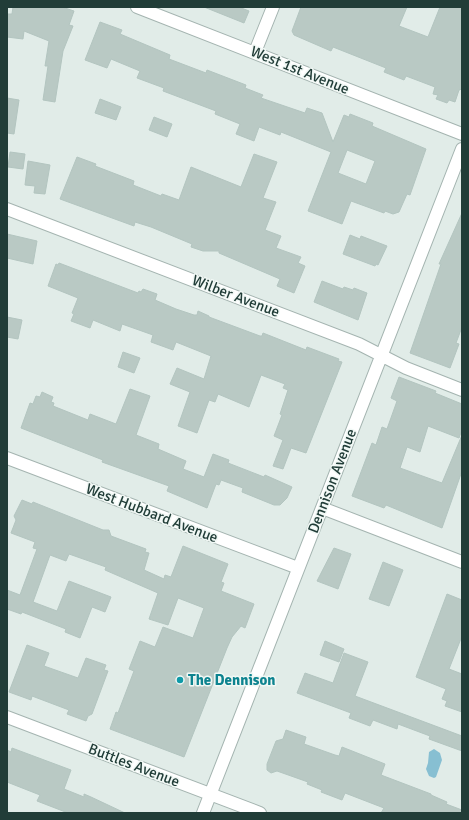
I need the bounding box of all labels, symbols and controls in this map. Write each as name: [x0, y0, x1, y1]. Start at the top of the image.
street label: West 1st Avenue: [248, 42, 352, 98]
street label: Wilber Avenue: [190, 271, 282, 321]
street label: Dennison Avenue: [304, 426, 360, 536]
street label: West Hubbard Avenue: [83, 479, 221, 547]
place label: The Dennison: [188, 671, 276, 689]
marker: The Dennison: [175, 675, 185, 685]
street label: Buttles Avenue: [86, 739, 182, 791]

